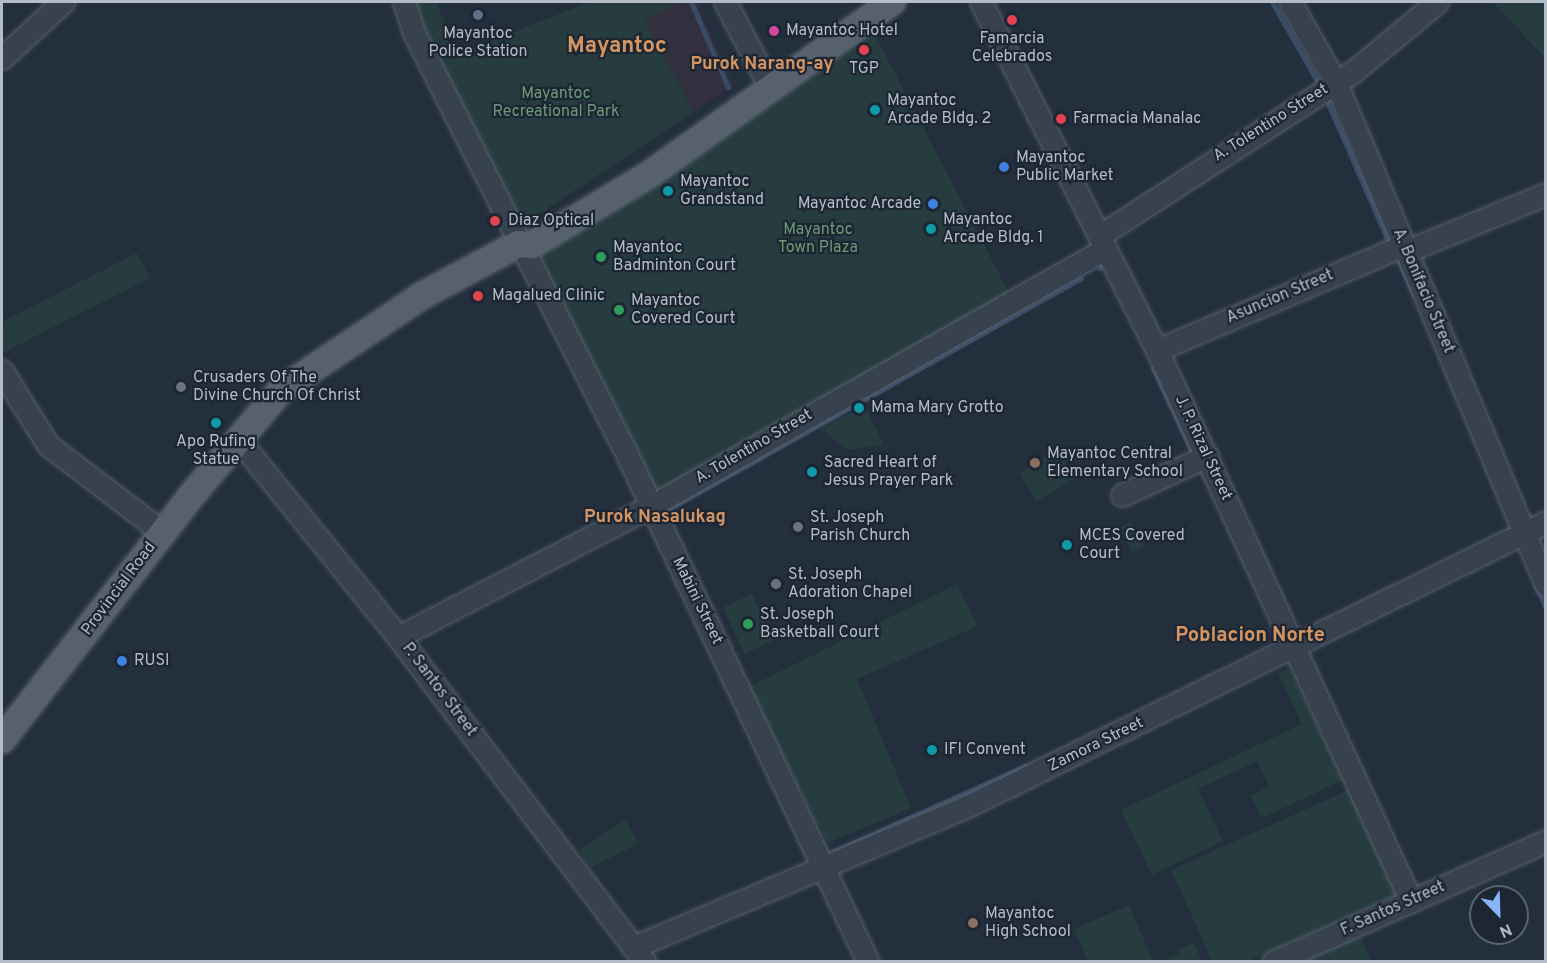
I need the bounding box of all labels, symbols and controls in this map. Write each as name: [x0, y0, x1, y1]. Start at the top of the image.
marker: Mayantoc Police Station: [471, 8, 485, 22]
marker: Famarcia Celebrados: [1005, 13, 1019, 27]
place label: Mayantoc Hotel: [786, 21, 898, 41]
place label: Mayantoc Police Station: [429, 24, 527, 62]
marker: Mayantoc Hotel: [767, 24, 781, 38]
place label: Famarcia Celebrados: [972, 29, 1052, 67]
district label: Mayantoc: [567, 34, 667, 60]
marker: TGP: [857, 43, 871, 57]
district label: Purok Narang-ay: [690, 54, 834, 76]
place label: TGP: [849, 59, 879, 79]
street label: A. Tolentino Street: [1210, 80, 1332, 166]
park label: Mayantoc Recreational Park: [493, 84, 619, 122]
place label: Mayantoc Arcade Bldg. 2: [887, 91, 991, 129]
marker: Mayantoc Arcade Bldg. 2: [868, 103, 882, 117]
place label: Farmacia Manalac: [1073, 109, 1201, 129]
marker: Farmacia Manalac: [1054, 112, 1068, 126]
place label: Mayantoc Public Market: [1016, 148, 1114, 186]
marker: Mayantoc Public Market: [997, 160, 1011, 174]
place label: Mayantoc Grandstand: [680, 172, 764, 210]
marker: Mayantoc Grandstand: [661, 184, 675, 198]
place label: Mayantoc Arcade: [797, 194, 921, 214]
marker: Mayantoc Arcade: [926, 197, 940, 211]
place label: Mayantoc Arcade Bldg. 1: [943, 210, 1044, 248]
place label: Diaz Optical: [508, 211, 594, 231]
marker: Diaz Optical: [486, 212, 504, 230]
park label: Mayantoc Town Plaza: [778, 220, 858, 258]
marker: Mayantoc Arcade Bldg. 1: [924, 222, 938, 236]
street label: A. Bonifacio Street: [1388, 226, 1458, 356]
place label: Mayantoc Badminton Court: [613, 238, 736, 276]
marker: Mayantoc Badminton Court: [594, 250, 608, 264]
street label: Asuncion Street: [1224, 266, 1336, 328]
place label: Magalued Clinic: [492, 286, 605, 306]
marker: Magalued Clinic: [469, 287, 487, 305]
place label: Mayantoc Covered Court: [631, 291, 736, 329]
marker: Mayantoc Covered Court: [612, 303, 626, 317]
place label: Crusaders Of The Divine Church Of Christ: [193, 368, 361, 406]
marker: Crusaders Of The Divine Church Of Christ: [174, 380, 188, 394]
street label: J. P. Rizal Street: [1170, 392, 1236, 504]
place label: Mama Mary Grotto: [871, 398, 1004, 418]
marker: Mama Mary Grotto: [852, 401, 866, 415]
street label: A. Tolentino Street: [692, 406, 816, 488]
marker: Apo Rufing Statue: [209, 416, 223, 430]
place label: Apo Rufing Statue: [176, 432, 256, 470]
place label: Mayantoc Central Elementary School: [1047, 444, 1183, 482]
place label: Sacred Heart of Jesus Prayer Park: [824, 453, 953, 491]
marker: Mayantoc Central Elementary School: [1028, 456, 1042, 470]
marker: Sacred Heart of Jesus Prayer Park: [805, 465, 819, 479]
district label: Purok Nasalukag: [584, 507, 726, 529]
place label: St. Joseph Parish Church: [810, 508, 910, 546]
marker: St. Joseph Parish Church: [791, 520, 805, 534]
place label: MCES Covered Court: [1079, 526, 1185, 564]
marker: MCES Covered Court: [1060, 538, 1074, 552]
street label: Provincial Road: [78, 539, 160, 639]
street label: Mabini Street: [668, 554, 726, 648]
place label: St. Joseph Adoration Chapel: [788, 565, 912, 603]
marker: St. Joseph Adoration Chapel: [769, 577, 783, 591]
place label: St. Joseph Basketball Court: [760, 605, 880, 643]
marker: St. Joseph Basketball Court: [741, 617, 755, 631]
district label: Poblacion Norte: [1175, 624, 1325, 648]
street label: P. Santos Street: [398, 639, 480, 741]
place label: RUSI: [134, 651, 170, 671]
marker: RUSI: [115, 654, 129, 668]
street label: Zamora Street: [1045, 714, 1147, 776]
place label: IFI Convent: [944, 740, 1026, 760]
marker: IFI Convent: [925, 743, 939, 757]
street label: F. Santos Street: [1338, 877, 1448, 941]
north arrow: [1469, 885, 1529, 945]
place label: Mayantoc High School: [985, 904, 1071, 942]
marker: Mayantoc High School: [966, 916, 980, 930]
text: N: [1496, 918, 1514, 941]

